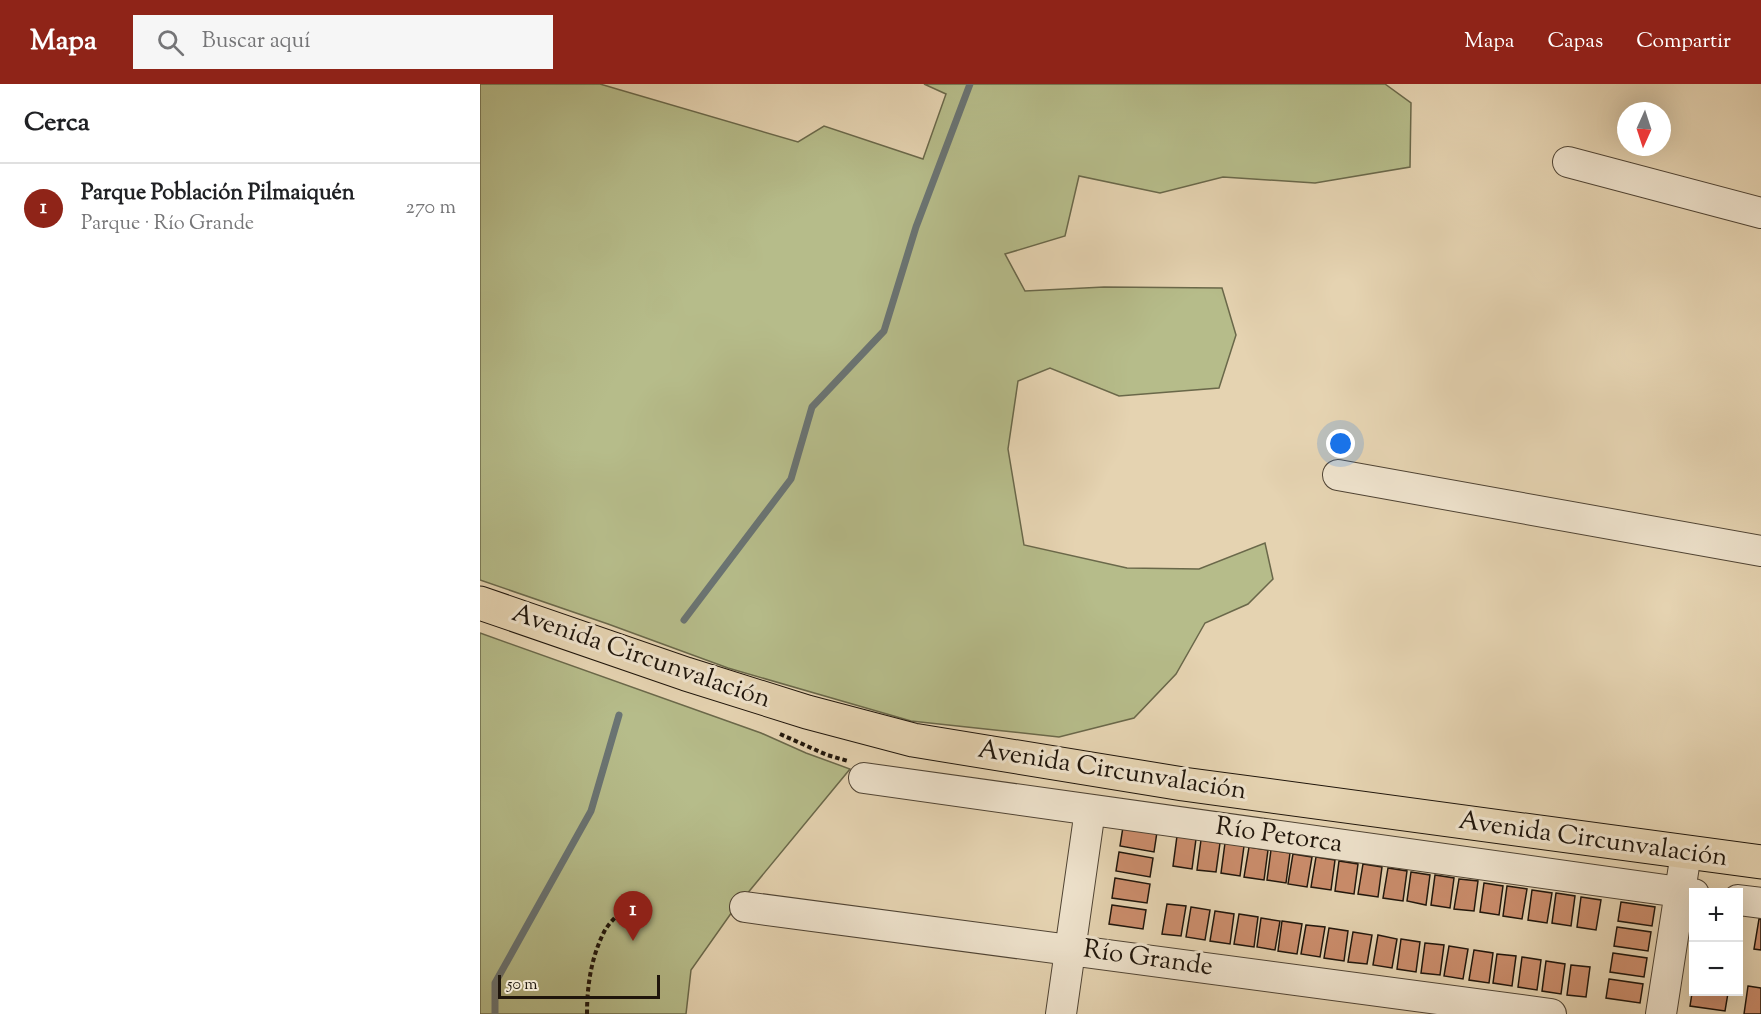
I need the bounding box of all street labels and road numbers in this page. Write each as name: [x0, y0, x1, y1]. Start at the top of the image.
street label: Avenida Circunvalación: [507, 595, 775, 719]
street label: Avenida Circunvalación: [975, 731, 1249, 811]
street label: Avenida Circunvalación: [1456, 803, 1730, 877]
street label: Río Petorca: [1213, 809, 1345, 863]
street label: Río Grande: [1081, 932, 1215, 986]

